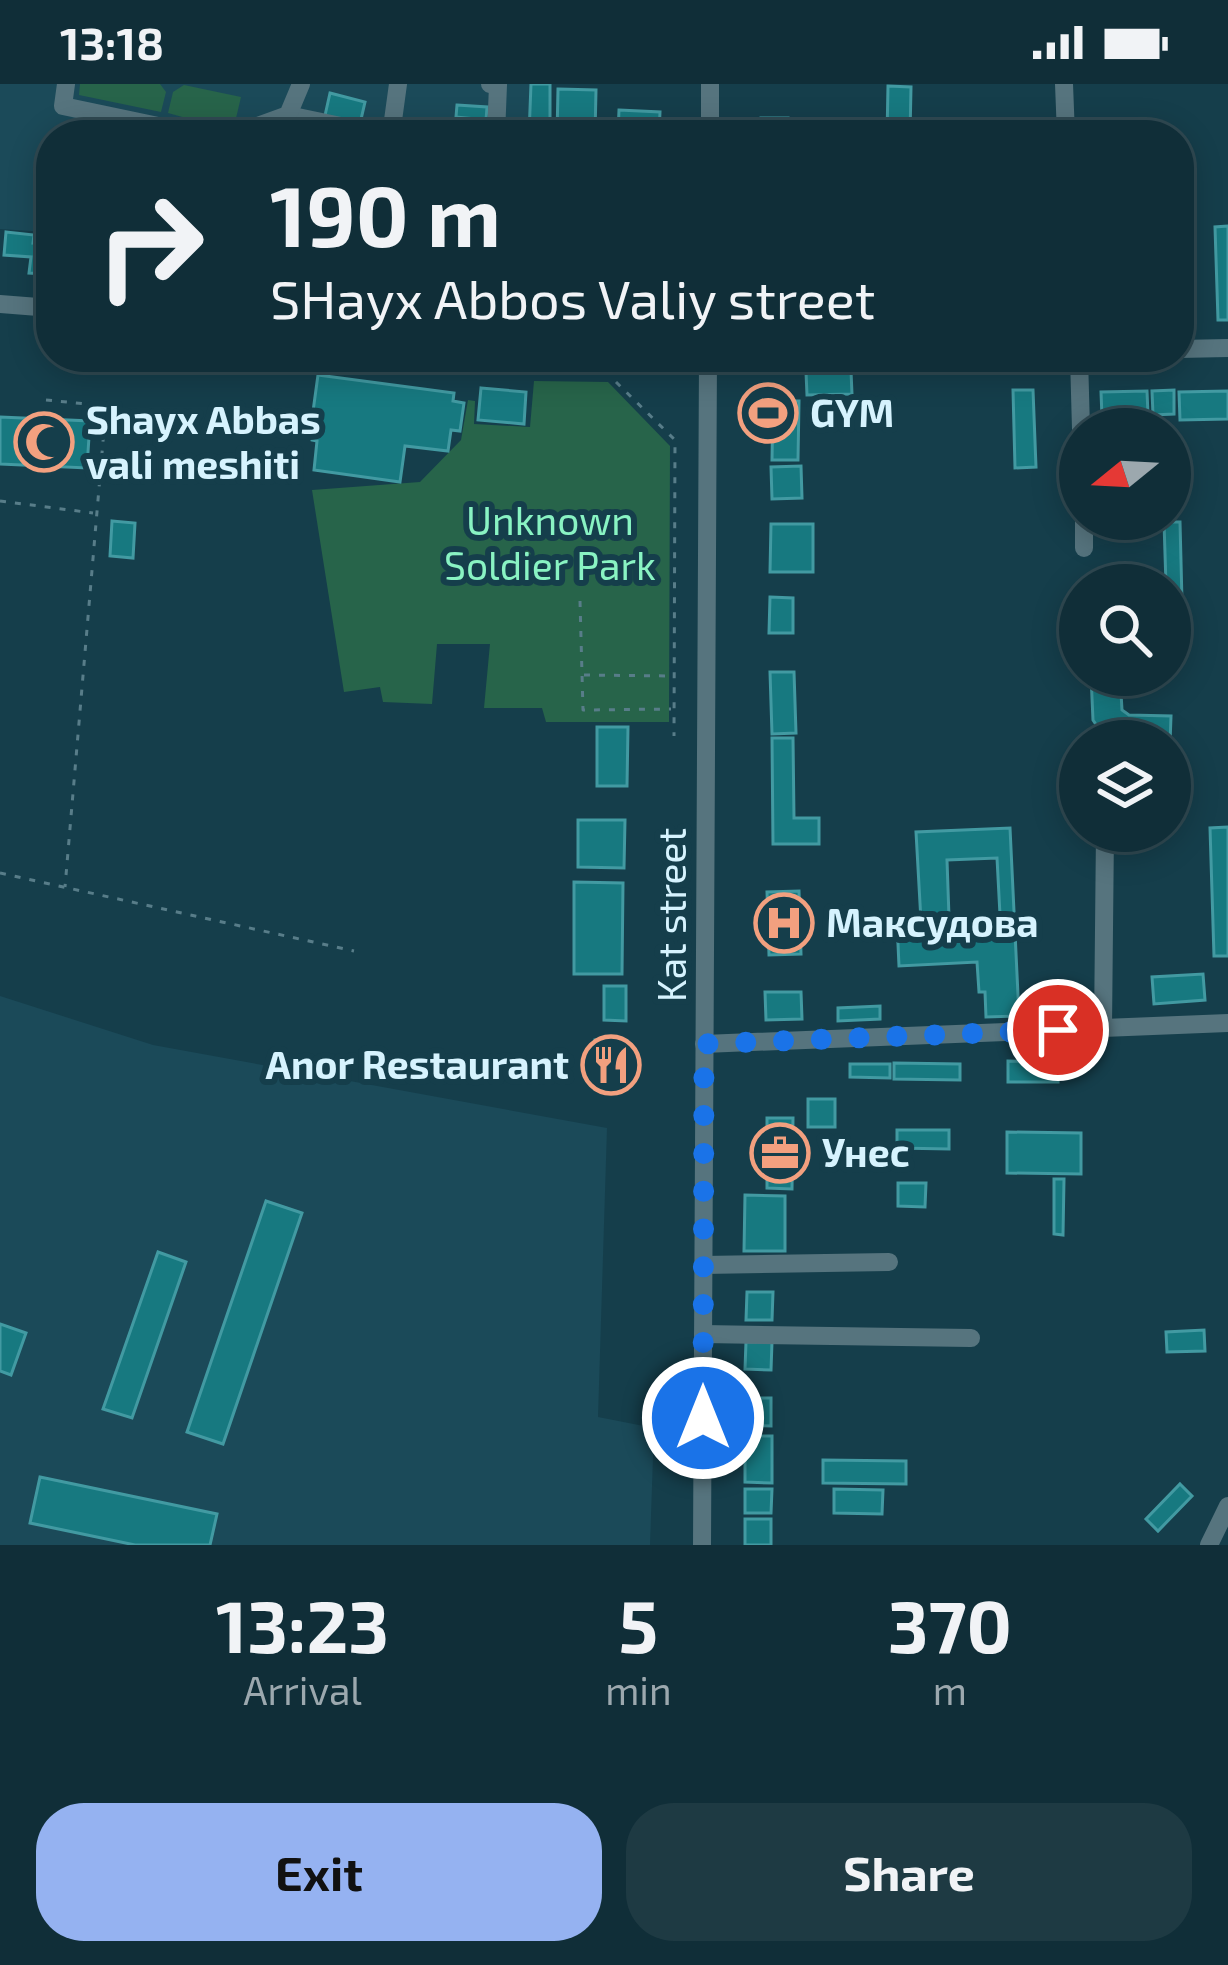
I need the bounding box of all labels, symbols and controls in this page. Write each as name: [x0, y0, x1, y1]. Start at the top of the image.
text: 13:18: [60, 15, 164, 69]
text: 190 m: [270, 163, 501, 264]
icon: right: [72, 168, 228, 324]
text: SHayx Abbos Valiy street: [270, 265, 875, 330]
sports icon: GYM: [737, 382, 799, 444]
place label: GYM: [810, 388, 894, 435]
place label: Shayx Abbas vali meshiti: [86, 395, 321, 487]
north arrow: [1059, 408, 1191, 540]
map controls: [1059, 408, 1191, 852]
mosque icon: Shayx Abbas vali meshiti: [13, 411, 75, 473]
park label: Unknown Soldier Park: [444, 496, 656, 588]
button: search: [1059, 564, 1191, 696]
button: layers: [1059, 720, 1191, 852]
street label: Kat street: [647, 828, 694, 1002]
hospital icon: Максудова: [753, 892, 815, 954]
place label: Максудова: [826, 898, 1039, 945]
pin: [1007, 979, 1109, 1081]
icon: arrive: [1025, 997, 1091, 1063]
restaurant icon: Anor Restaurant: [580, 1034, 642, 1096]
place label: Anor Restaurant: [266, 1040, 569, 1087]
office icon: Унес: [749, 1122, 811, 1184]
place label: Унес: [822, 1128, 910, 1175]
position arrow: [640, 1355, 766, 1481]
text: 13:23: [216, 1581, 389, 1667]
text: 5: [619, 1581, 658, 1667]
text: 370: [888, 1581, 1012, 1667]
text: Arrival: [243, 1666, 362, 1713]
text: min: [605, 1666, 672, 1713]
text: m: [933, 1666, 967, 1713]
button: Exit: [36, 1803, 602, 1941]
button: Share: [626, 1803, 1192, 1941]

